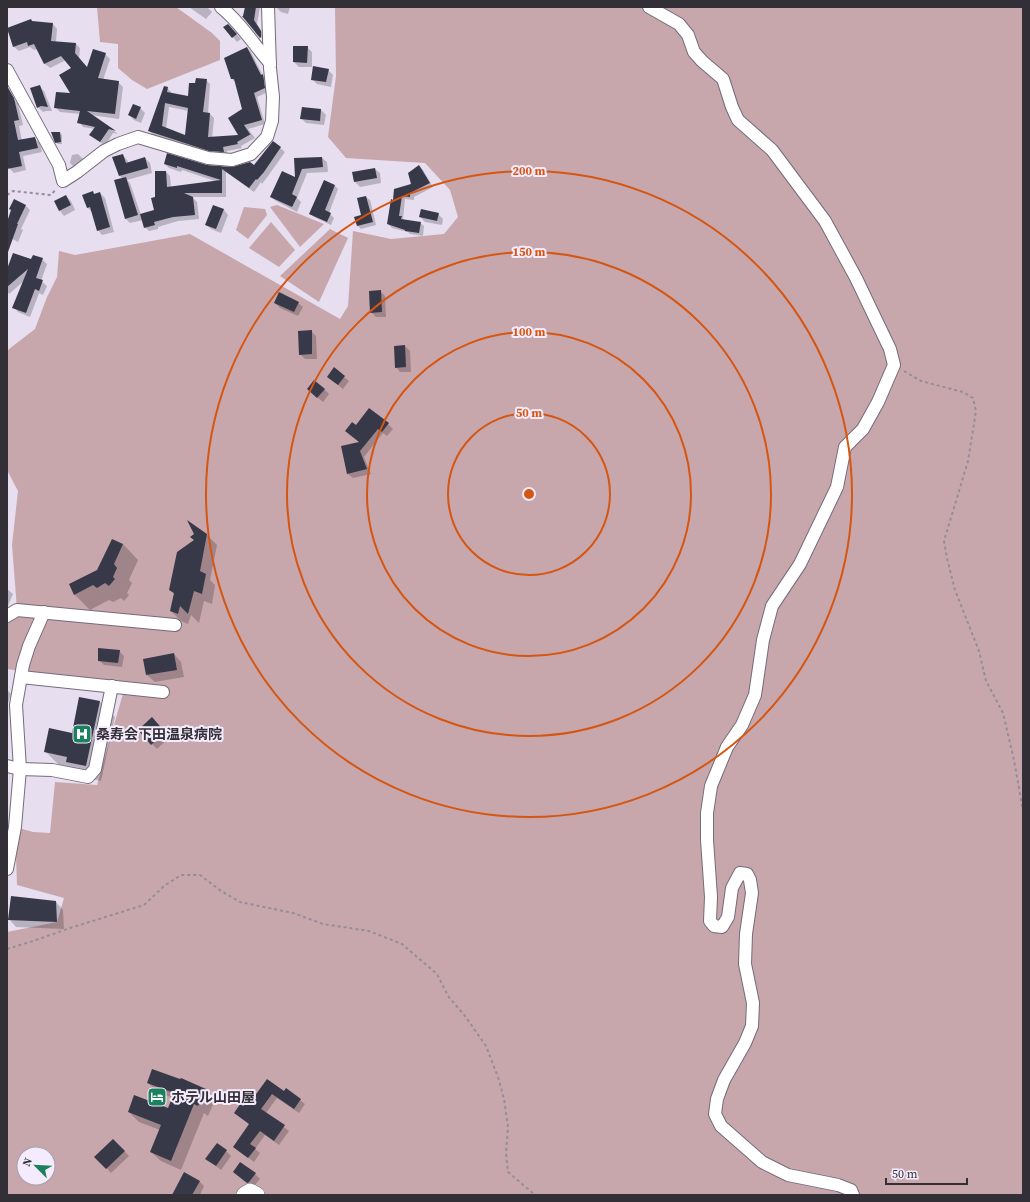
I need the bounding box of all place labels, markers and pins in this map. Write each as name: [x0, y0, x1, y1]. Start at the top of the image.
centre of rings: [522, 487, 536, 501]
hospital icon: 桑寿会下田温泉病院: [71, 723, 93, 745]
place label: 桑寿会下田温泉病院: [96, 724, 222, 744]
hotel icon: ホテル山田屋: [146, 1086, 168, 1108]
place label: ホテル山田屋: [171, 1087, 255, 1107]

